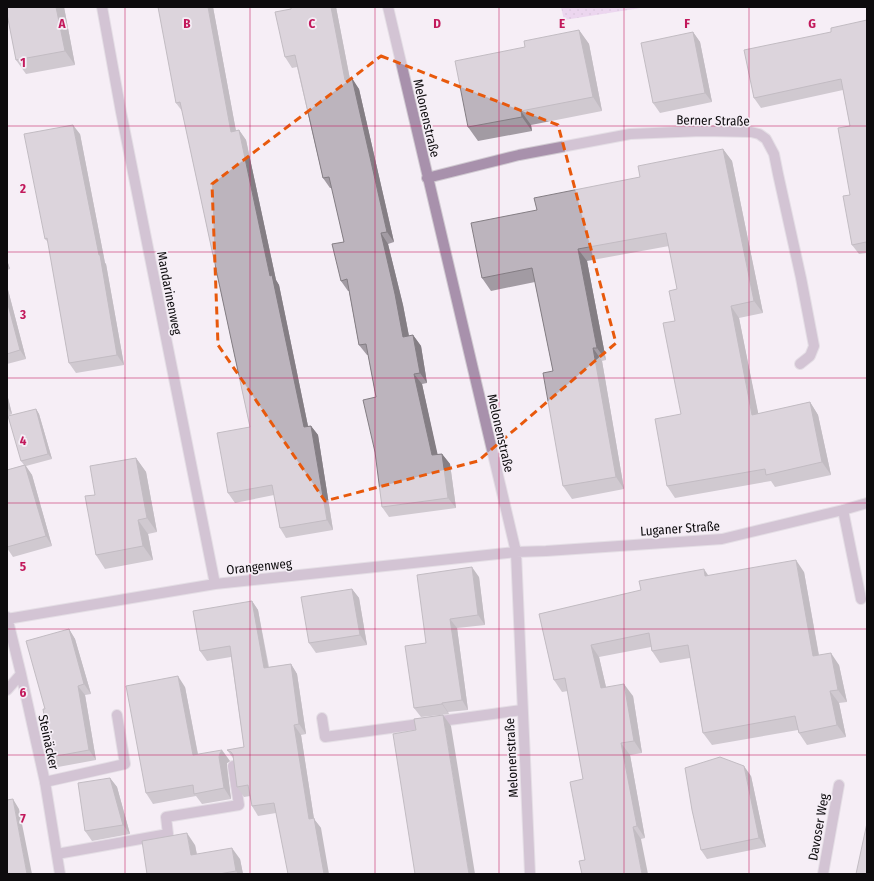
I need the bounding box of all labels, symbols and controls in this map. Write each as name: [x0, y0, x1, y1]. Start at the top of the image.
text: A: [57, 16, 66, 31]
text: B: [183, 16, 191, 31]
text: C: [309, 16, 316, 31]
text: D: [433, 16, 441, 31]
text: E: [559, 16, 565, 31]
text: F: [684, 16, 690, 31]
text: G: [808, 16, 816, 31]
text: 1: [20, 55, 26, 70]
street label: Melonenstraße: [410, 78, 443, 159]
street label: Berner Straße: [676, 112, 750, 129]
text: 2: [19, 181, 26, 196]
street label: Mandarinenweg: [154, 250, 185, 337]
text: 3: [19, 307, 26, 322]
street label: Melonenstraße: [484, 393, 517, 474]
text: 4: [20, 433, 27, 448]
street label: Luganer Straße: [640, 518, 720, 539]
street label: Orangenweg: [226, 556, 293, 577]
text: 5: [20, 559, 26, 574]
text: 6: [20, 685, 27, 700]
street label: Steinäcker: [35, 713, 62, 771]
street label: Melonenstraße: [502, 718, 521, 798]
street label: Davoser Weg: [805, 791, 832, 862]
text: 7: [20, 811, 26, 826]

